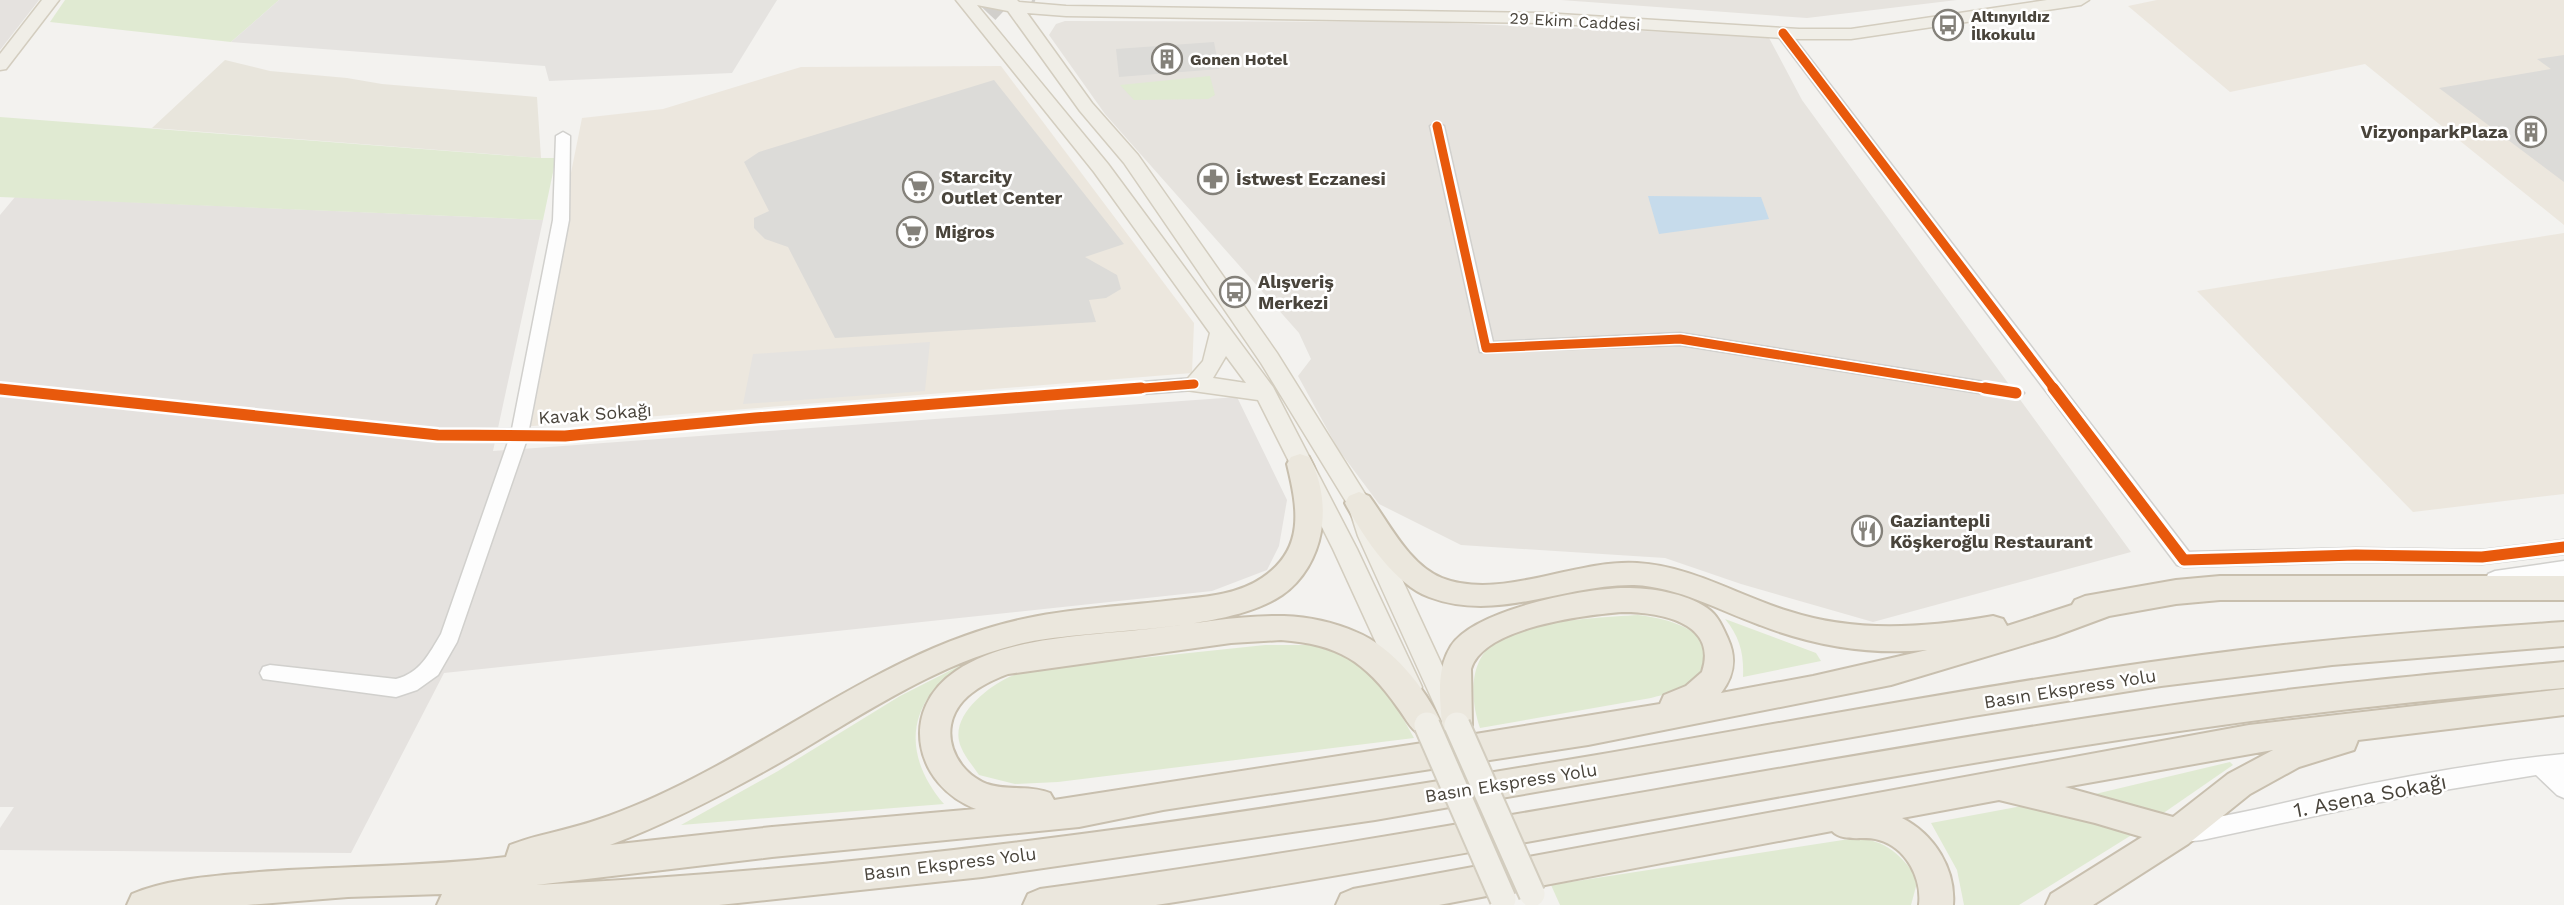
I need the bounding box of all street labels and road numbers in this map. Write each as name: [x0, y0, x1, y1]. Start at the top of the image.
street label: 29 Ekim Caddesi: [1509, 9, 1641, 34]
street label: Kavak Sokağı: [538, 399, 652, 428]
street label: Basın Ekspress Yolu: [1982, 665, 2157, 712]
street label: Basın Ekspress Yolu: [1423, 759, 1598, 806]
street label: 1. Asena Sokağı: [2291, 768, 2448, 823]
street label: Basın Ekspress Yolu: [862, 842, 1038, 885]

